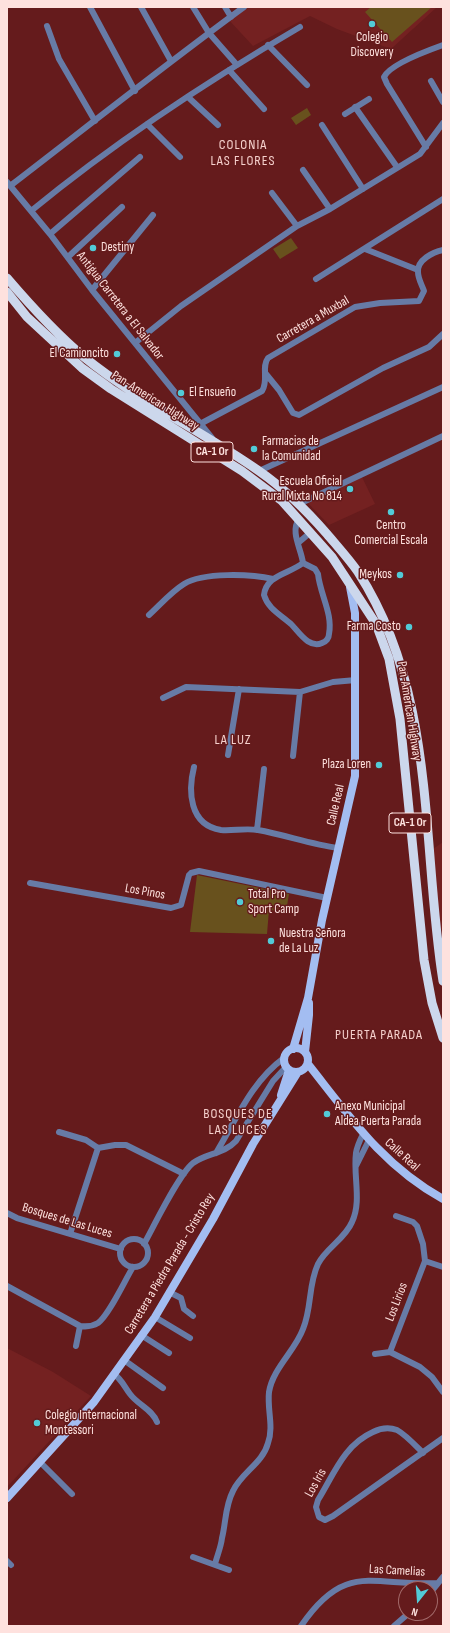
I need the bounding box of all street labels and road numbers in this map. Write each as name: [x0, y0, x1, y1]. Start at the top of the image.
street label: Antigua Carretera a El Salvador: [73, 249, 167, 363]
street label: Carretera a Muxbal: [274, 293, 352, 347]
street label: Pan-American Highway: [108, 368, 202, 434]
road number: CA-1 Or: [191, 442, 233, 462]
street label: Pan-American Highway: [393, 660, 425, 762]
street label: Calle Real: [324, 783, 348, 827]
road number: CA-1 Or: [389, 813, 431, 833]
street label: Los Pinos: [124, 881, 166, 903]
street label: Calle Real: [381, 1135, 423, 1175]
street label: Carretera a Piedra Parada - Cristo Rey: [122, 1191, 218, 1337]
street label: Bosques de Las Luces: [20, 1200, 114, 1242]
street label: Los Lirios: [383, 1280, 411, 1324]
street label: Los Iris: [302, 1466, 330, 1500]
street label: Las Camelias: [369, 1562, 425, 1580]

